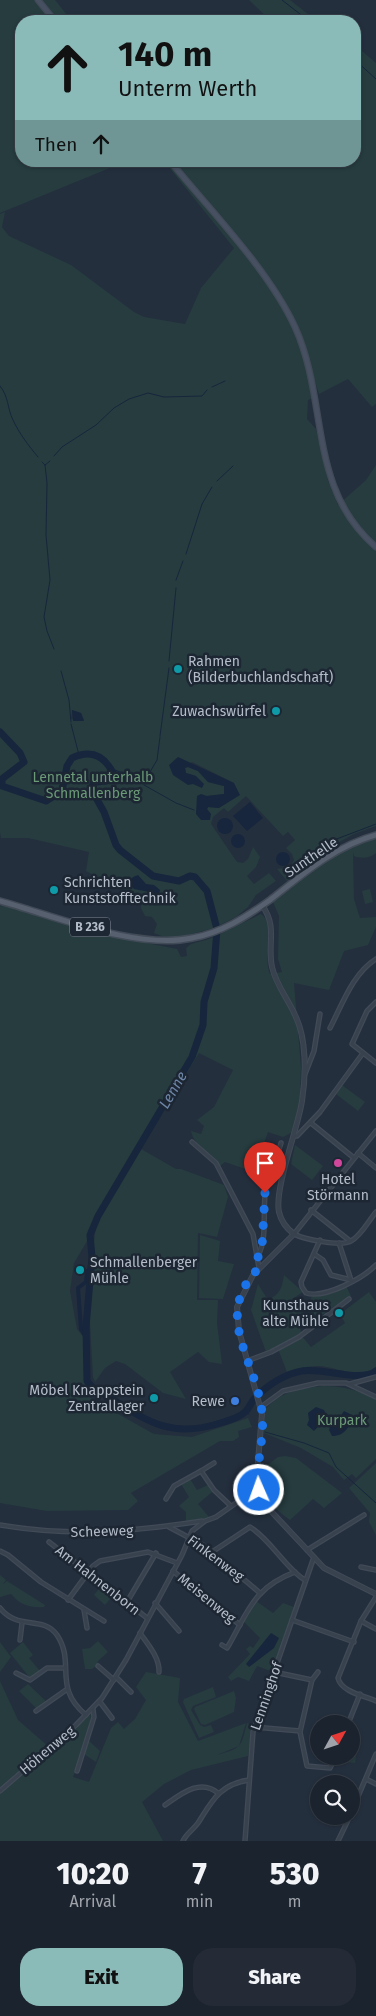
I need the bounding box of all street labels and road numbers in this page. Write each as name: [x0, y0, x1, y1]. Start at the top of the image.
street label: Sunthelle: [281, 833, 341, 881]
road number: B 236: [70, 918, 110, 936]
street label: Scheeweg: [70, 1522, 134, 1541]
street label: Finkenweg: [184, 1532, 248, 1586]
street label: Am Hahnenborn: [52, 1542, 144, 1619]
street label: Meisenweg: [174, 1570, 240, 1627]
street label: Lenninghof: [247, 1659, 287, 1733]
street label: Höhenweg: [16, 1722, 79, 1778]

